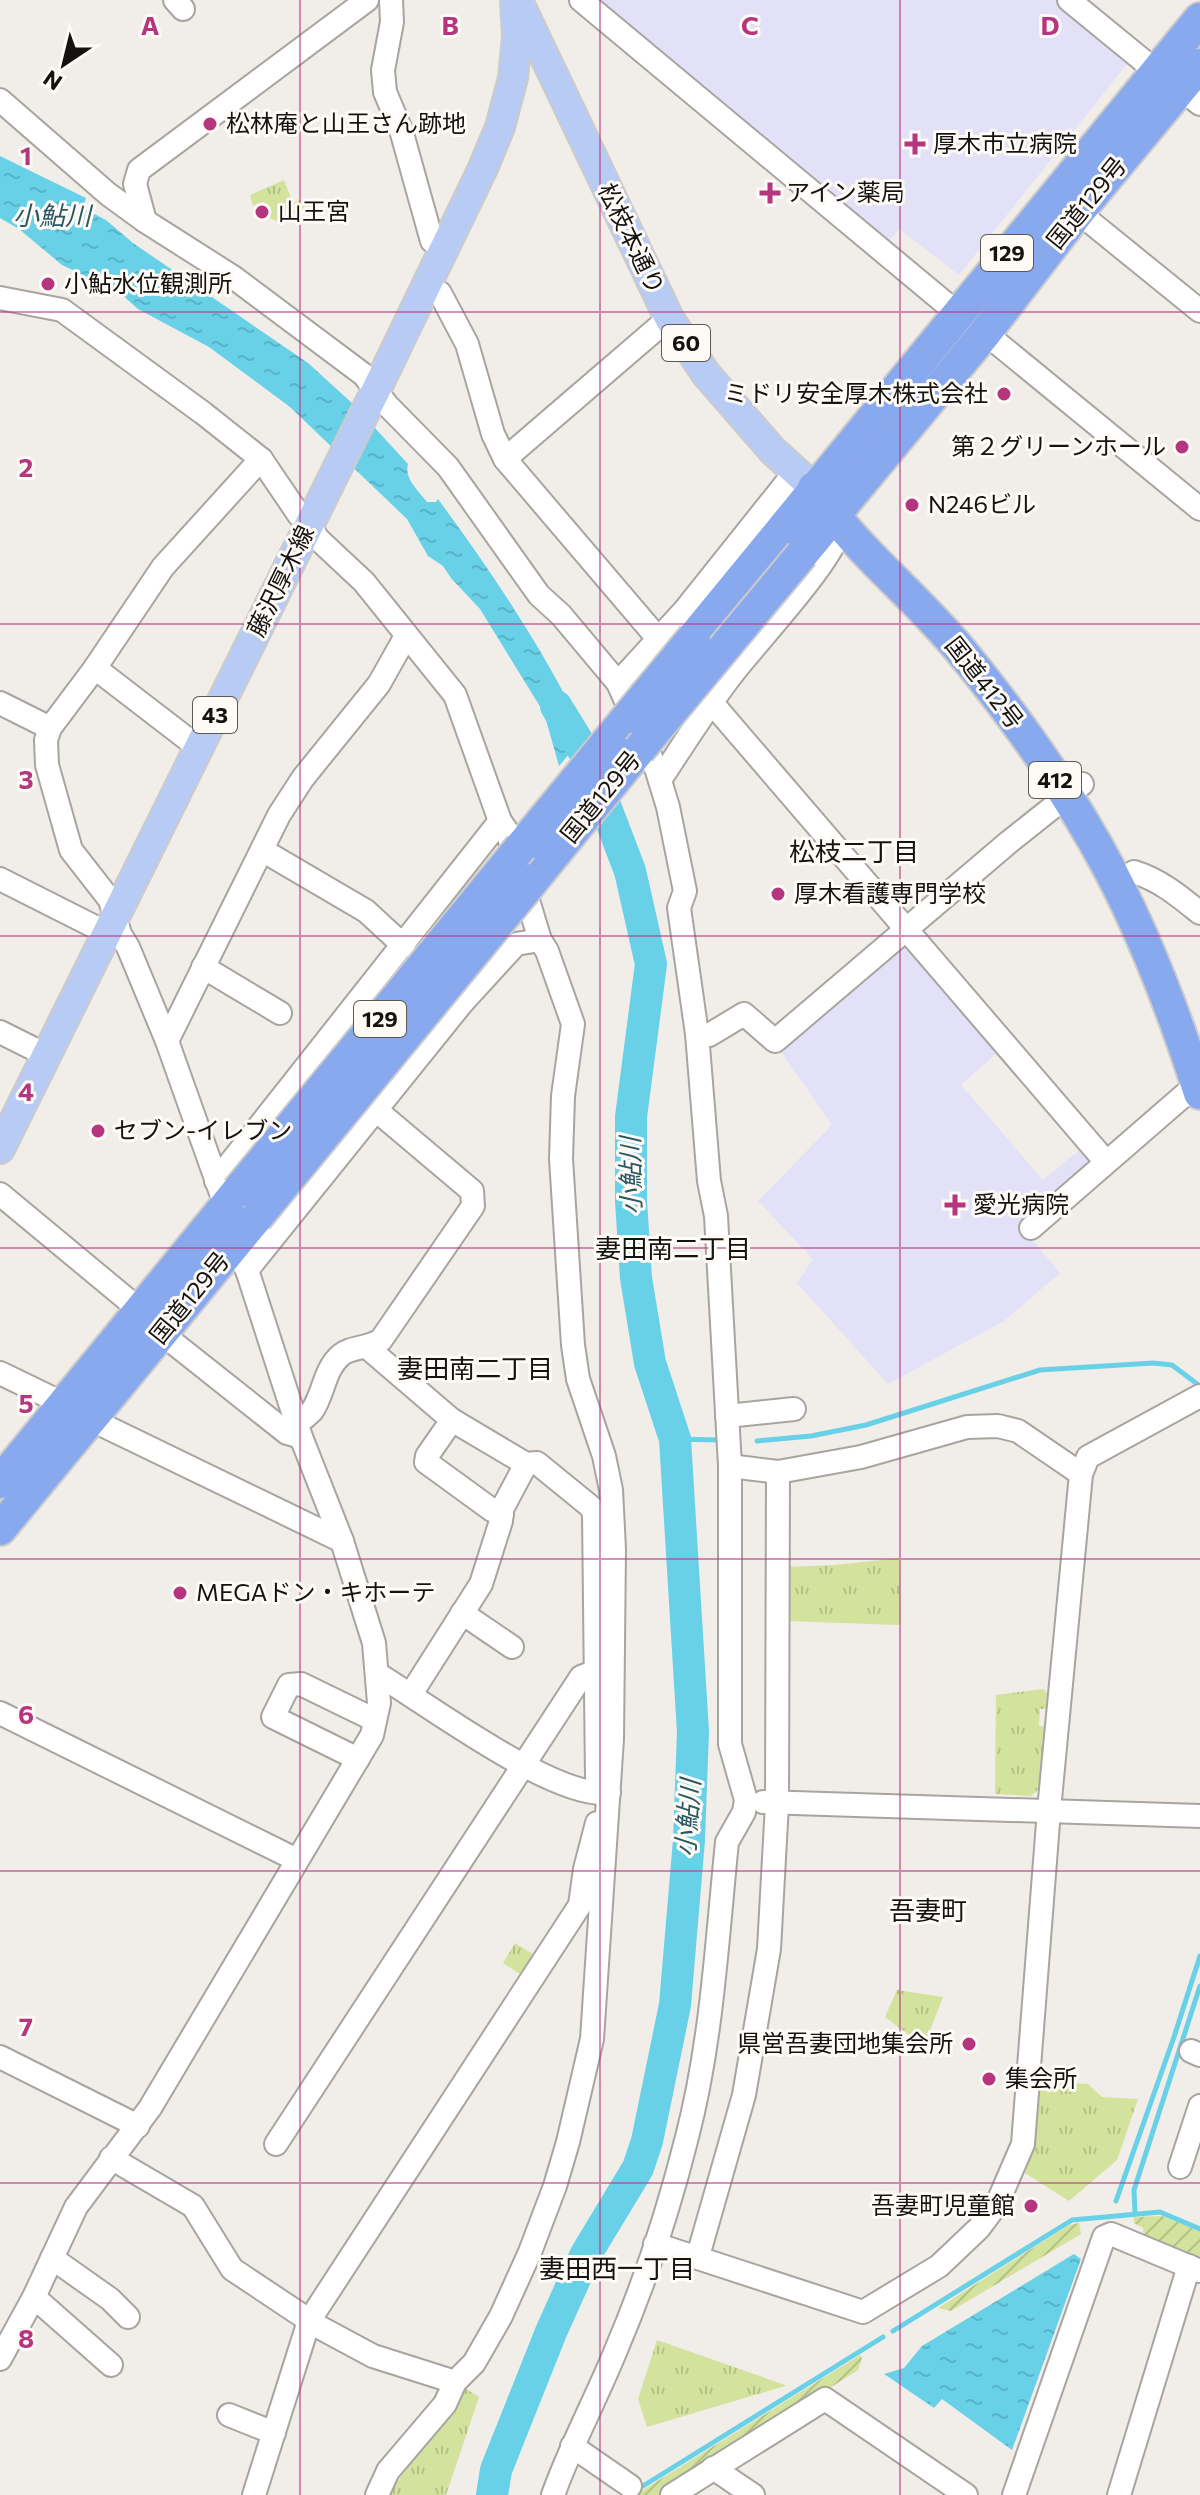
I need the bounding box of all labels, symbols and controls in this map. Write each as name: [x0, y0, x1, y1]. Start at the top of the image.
text: A: [141, 9, 160, 40]
text: B: [441, 9, 459, 40]
text: C: [741, 9, 759, 40]
text: D: [1040, 9, 1060, 40]
north arrow: [24, 24, 104, 104]
text: N: [38, 65, 67, 97]
place label: 松林庵と山王さん跡地: [226, 108, 466, 137]
marker: 松林庵と山王さん跡地: [201, 115, 219, 133]
place label: 厚木市立病院: [933, 128, 1077, 157]
marker: 厚木市立病院: [904, 133, 926, 155]
text: 1: [20, 139, 32, 170]
street label: 国道129号: [1040, 150, 1132, 254]
place label: アイン薬局: [786, 177, 905, 206]
street label: 松枝本通り: [593, 178, 672, 299]
marker: アイン薬局: [761, 184, 779, 202]
place label: 山王宮: [278, 196, 350, 225]
water label: 小鮎川: [13, 199, 94, 230]
marker: 山王宮: [253, 203, 271, 221]
road number: 129: [981, 235, 1033, 271]
place label: 小鮎水位観測所: [64, 268, 232, 297]
marker: 小鮎水位観測所: [39, 275, 57, 293]
road number: 60: [662, 325, 710, 361]
place label: ミドリ安全厚木株式会社: [724, 378, 988, 407]
marker: ミドリ安全厚木株式会社: [995, 385, 1013, 403]
place label: 第２グリーンホール: [951, 431, 1166, 460]
marker: 第２グリーンホール: [1173, 438, 1191, 456]
text: 2: [19, 451, 33, 482]
place label: N246ビル: [928, 489, 1036, 518]
marker: N246ビル: [903, 496, 921, 514]
street label: 藤沢厚木線: [240, 520, 319, 641]
street label: 国道412号: [940, 630, 1030, 734]
road number: 43: [193, 697, 237, 733]
street label: 国道129号: [554, 744, 646, 848]
road number: 412: [1029, 762, 1081, 798]
text: 3: [18, 763, 34, 794]
district label: 松枝二丁目: [789, 835, 919, 866]
place label: 厚木看護専門学校: [794, 878, 986, 907]
marker: 厚木看護専門学校: [769, 885, 787, 903]
road number: 129: [354, 1001, 406, 1037]
text: 4: [18, 1075, 34, 1106]
place label: セブン-イレブン: [114, 1115, 292, 1144]
marker: セブン-イレブン: [89, 1122, 107, 1140]
water label: 小鮎川: [613, 1134, 646, 1215]
place label: 愛光病院: [973, 1189, 1069, 1218]
marker: 愛光病院: [944, 1194, 966, 1216]
district label: 妻田南二丁目: [595, 1232, 751, 1263]
street label: 国道129号: [143, 1245, 235, 1349]
district label: 妻田南二丁目: [397, 1352, 553, 1383]
text: 5: [18, 1387, 34, 1418]
place label: MEGAドン・キホーテ: [196, 1577, 435, 1606]
marker: MEGAドン・キホーテ: [171, 1584, 189, 1602]
text: 6: [18, 1698, 34, 1729]
water label: 小鮎川: [668, 1775, 705, 1858]
district label: 吾妻町: [889, 1894, 967, 1925]
text: 7: [19, 2010, 33, 2041]
place label: 県営吾妻団地集会所: [737, 2028, 953, 2057]
marker: 県営吾妻団地集会所: [960, 2035, 978, 2053]
place label: 集会所: [1005, 2063, 1077, 2092]
marker: 集会所: [980, 2070, 998, 2088]
place label: 吾妻町児童館: [871, 2190, 1015, 2219]
marker: 吾妻町児童館: [1022, 2197, 1040, 2215]
district label: 妻田西一丁目: [539, 2252, 695, 2283]
text: 8: [18, 2322, 34, 2353]

